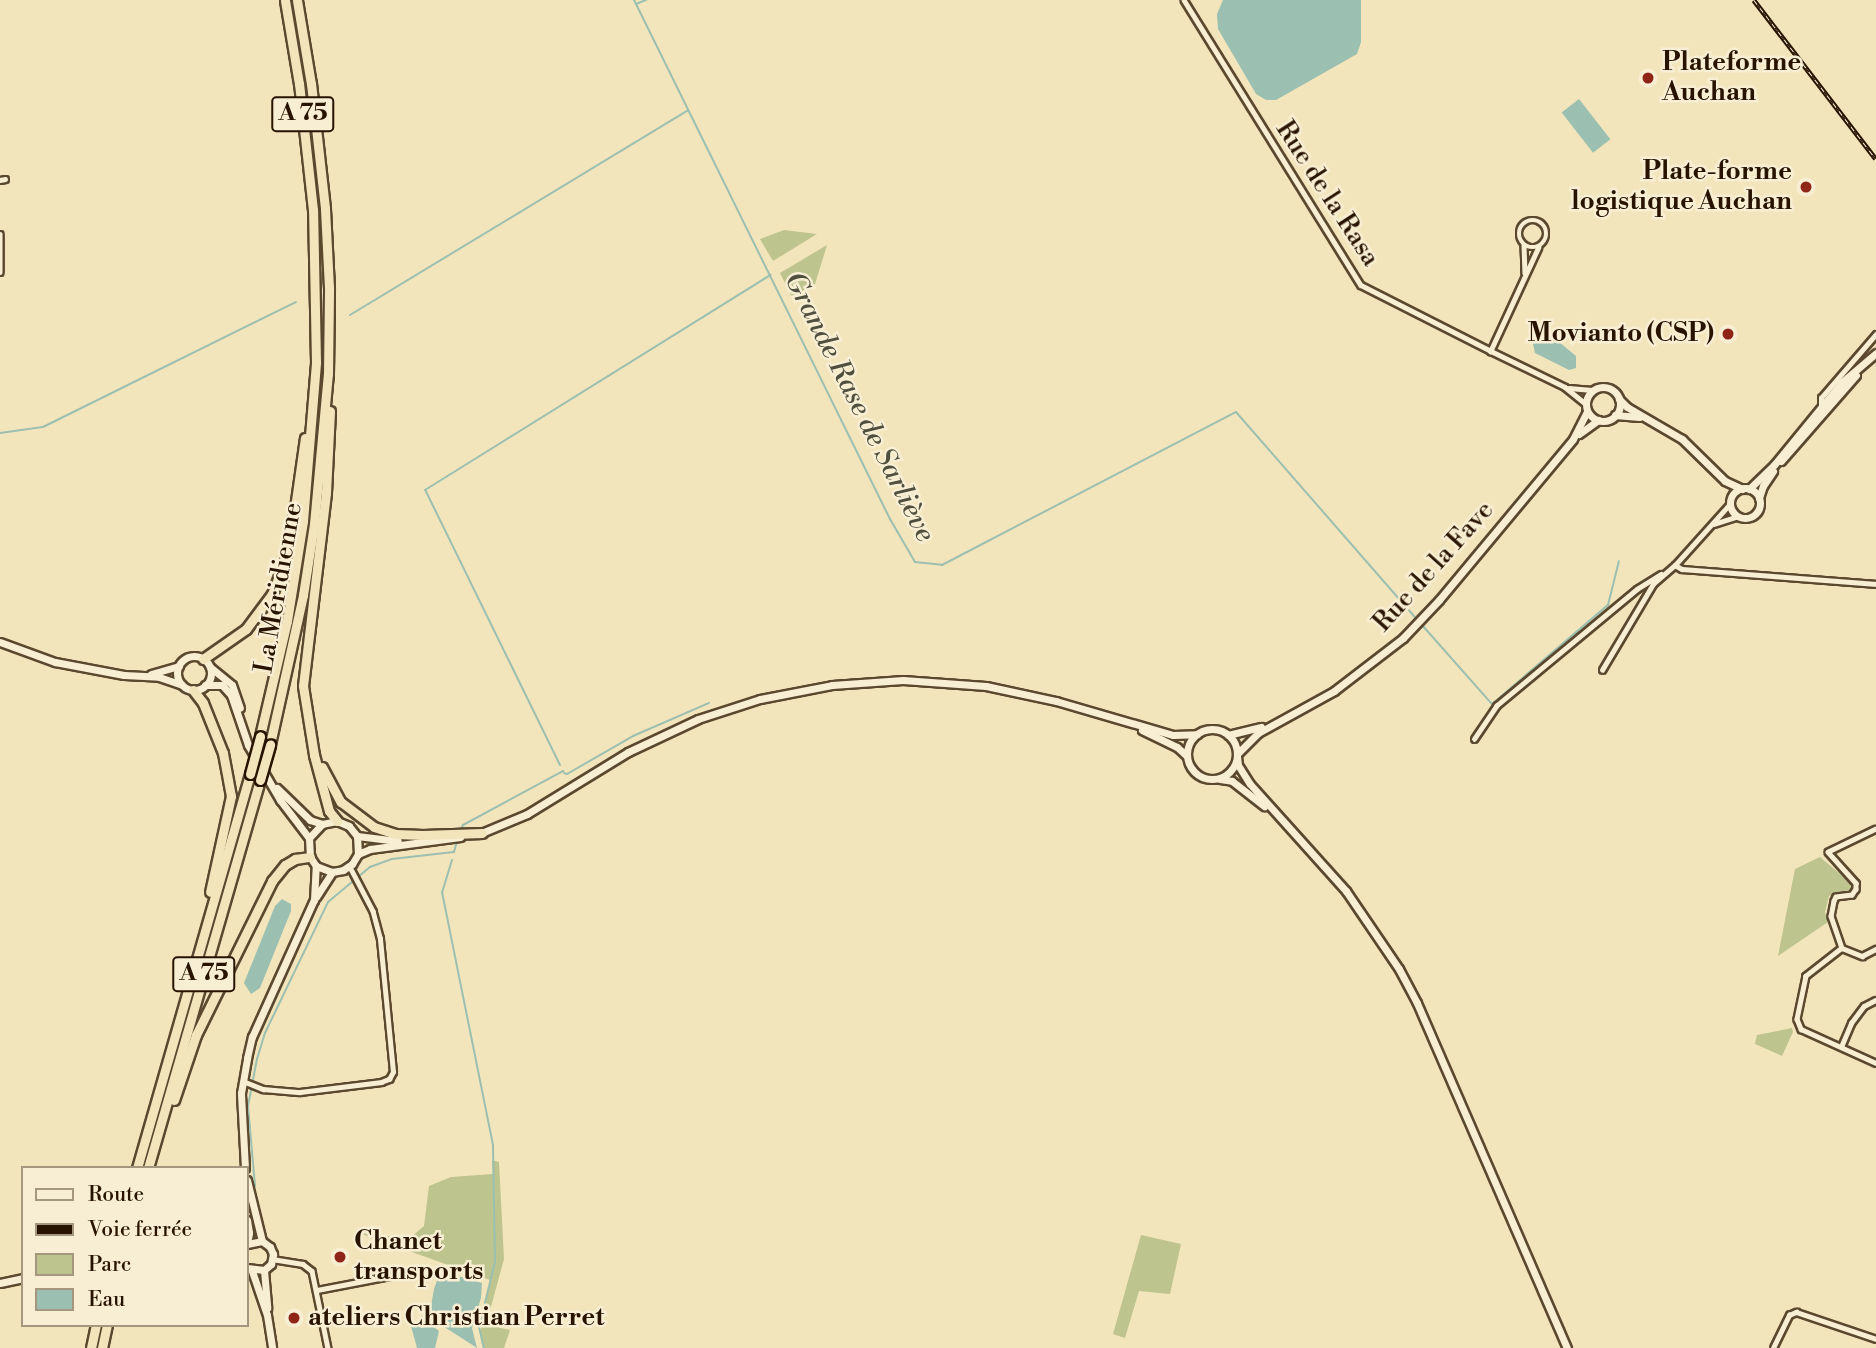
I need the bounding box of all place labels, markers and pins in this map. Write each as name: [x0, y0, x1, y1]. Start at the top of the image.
place label: Plateforme Auchan: [1662, 47, 1801, 108]
marker: Plateforme Auchan: [1640, 70, 1656, 86]
place label: Plate-forme logistique Auchan: [1571, 156, 1792, 218]
marker: Plate-forme logistique Auchan: [1798, 179, 1814, 195]
place label: Movianto (CSP): [1527, 318, 1714, 350]
marker: Movianto (CSP): [1720, 326, 1736, 342]
place label: Chanet transports: [354, 1226, 483, 1288]
marker: Chanet transports: [332, 1249, 348, 1265]
place label: ateliers Christian Perret: [308, 1302, 604, 1334]
marker: ateliers Christian Perret: [286, 1310, 302, 1326]

